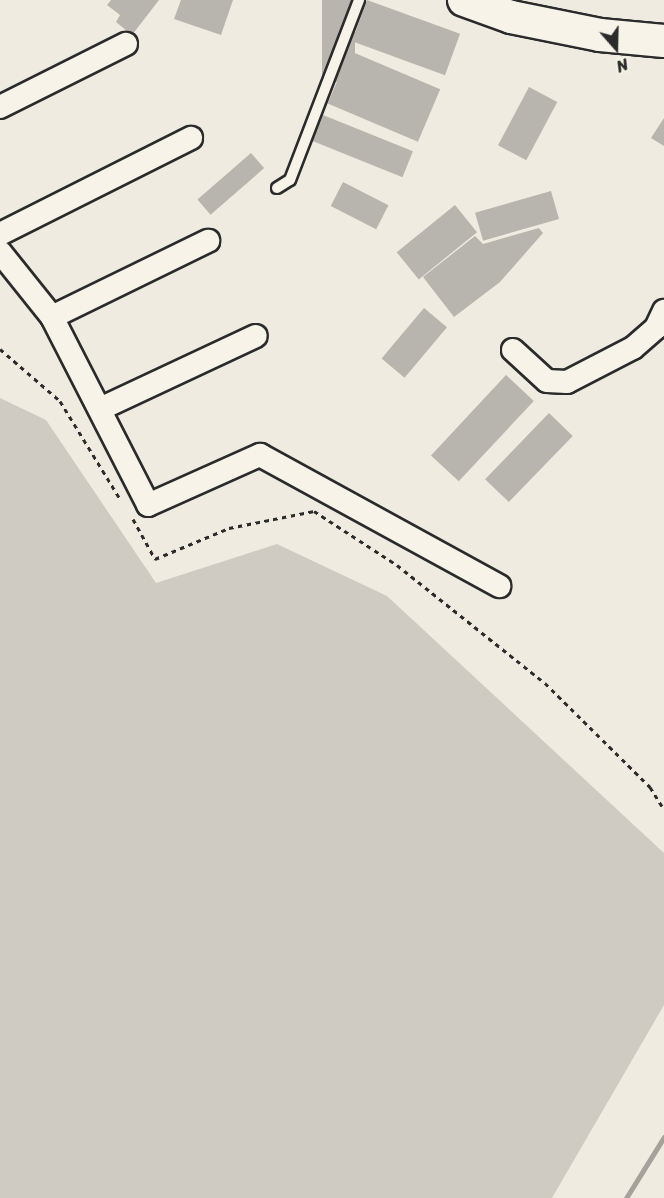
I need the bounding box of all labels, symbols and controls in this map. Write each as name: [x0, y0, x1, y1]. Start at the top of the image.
north arrow: [586, 18, 646, 78]
text: N: [612, 50, 632, 81]

